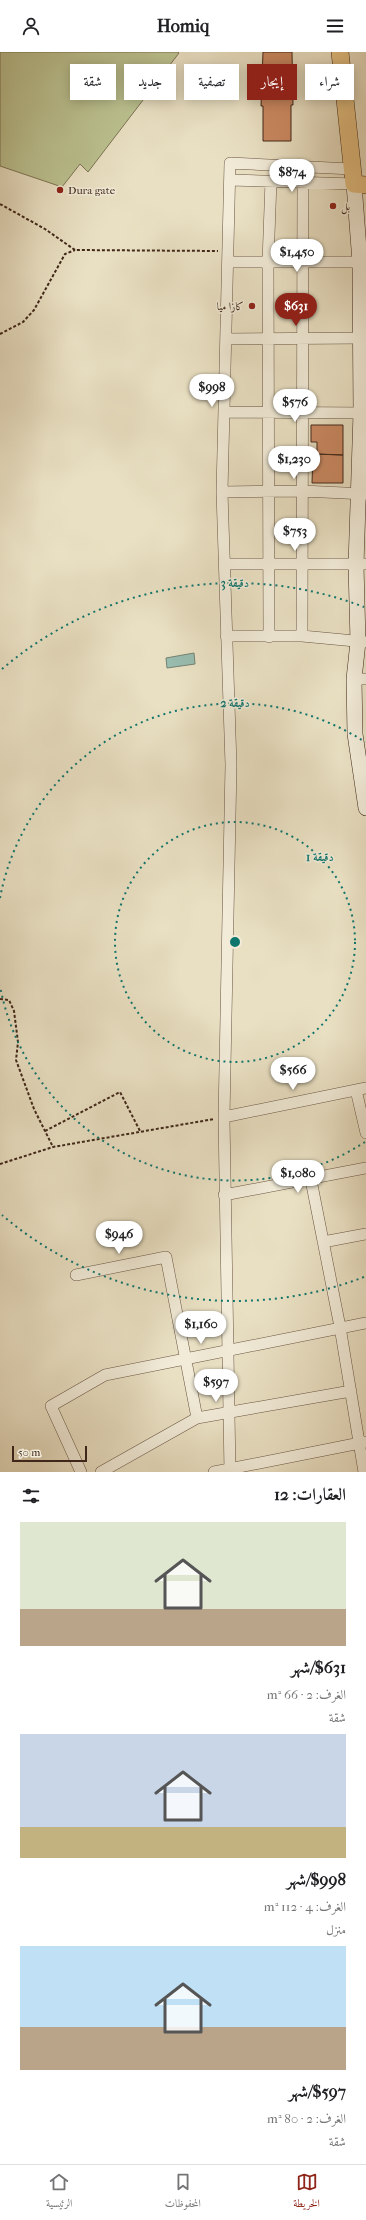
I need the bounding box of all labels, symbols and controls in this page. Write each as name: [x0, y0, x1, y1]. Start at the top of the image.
icon: person: [20, 15, 42, 37]
icon: menu: [324, 15, 346, 37]
text: Homiq: [157, 16, 209, 37]
chip: شقة: [70, 64, 116, 100]
chip: جديد: [124, 64, 176, 100]
chip: تصفية: [184, 64, 239, 100]
chip: إيجار: [247, 64, 297, 100]
chip: شراء: [305, 64, 354, 100]
pin: $874: [268, 159, 316, 193]
text: $874: [278, 164, 306, 179]
place label: Dura gate: [68, 184, 116, 197]
marker: Dura gate: [55, 185, 65, 195]
place label: بل: [341, 200, 350, 215]
marker: بل: [328, 201, 338, 211]
pin: $1,450: [264, 239, 330, 273]
text: $1,450: [280, 244, 314, 259]
pin: $631: [272, 293, 320, 327]
text: $631: [284, 298, 308, 313]
place label: كازا ميا: [217, 300, 244, 313]
marker: كازا ميا: [247, 301, 257, 311]
pin: $998: [188, 374, 236, 408]
text: $998: [198, 379, 226, 394]
pin: $576: [271, 389, 319, 423]
text: $576: [282, 394, 308, 409]
pin: $1,230: [261, 446, 327, 480]
text: $1,230: [277, 451, 311, 466]
pin: $753: [271, 518, 319, 552]
text: $753: [283, 523, 307, 538]
text: 3 دقيقة: [221, 576, 249, 591]
text: 2 دقيقة: [220, 696, 250, 710]
text: 1 دقيقة: [306, 850, 334, 864]
centre of rings: [228, 935, 242, 949]
pin: $566: [269, 1057, 317, 1091]
text: $566: [280, 1062, 306, 1077]
pin: $1,080: [265, 1160, 331, 1194]
text: $1,080: [280, 1165, 316, 1180]
pin: $946: [95, 1221, 143, 1255]
text: $946: [105, 1226, 133, 1241]
pin: $1,160: [168, 1311, 234, 1345]
text: $1,160: [184, 1316, 218, 1331]
pin: $597: [192, 1369, 240, 1403]
text: $597: [203, 1374, 229, 1389]
scale bar: [12, 1444, 87, 1463]
text: 50 m: [18, 1446, 40, 1459]
text: العقارات: 12: [274, 1484, 346, 1504]
icon: filters: [20, 1485, 42, 1507]
icon: home: [147, 1548, 219, 1620]
text: $631/شهر: [291, 1657, 346, 1677]
text: الغرف: 2 · 66 m²: [267, 1687, 346, 1702]
text: شقة: [329, 1710, 346, 1725]
icon: home: [147, 1760, 219, 1832]
text: $998/شهر: [287, 1869, 346, 1889]
text: الغرف: 4 · 112 m²: [264, 1899, 346, 1914]
text: منزل: [326, 1922, 346, 1937]
icon: home: [147, 1972, 219, 2044]
text: $597/شهر: [289, 2081, 346, 2101]
text: الغرف: 2 · 80 m²: [267, 2111, 346, 2126]
text: شقة: [329, 2134, 346, 2149]
tab: الرئيسية: [46, 2171, 73, 2214]
tab: المحفوظات: [165, 2171, 201, 2214]
tab: الخريطة: [293, 2171, 320, 2214]

